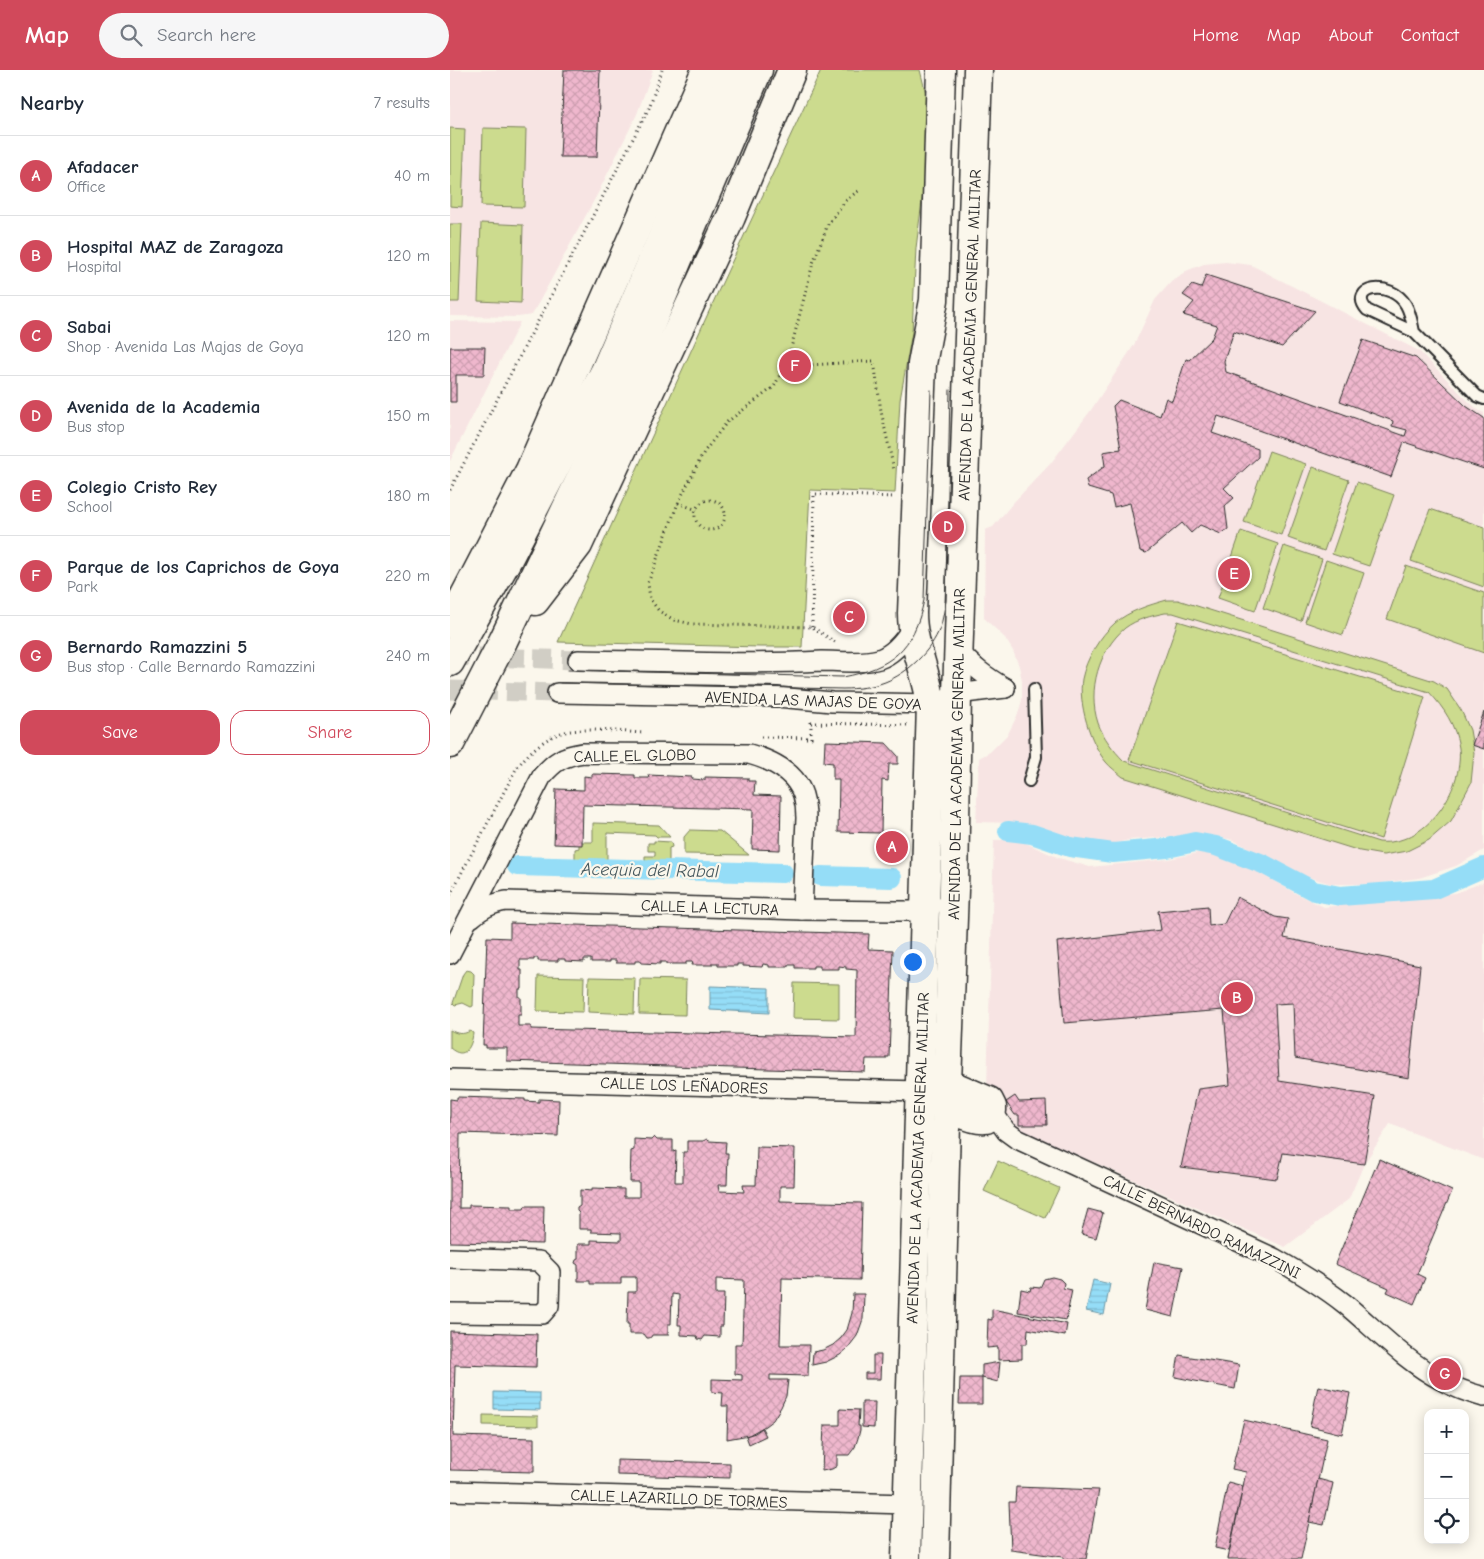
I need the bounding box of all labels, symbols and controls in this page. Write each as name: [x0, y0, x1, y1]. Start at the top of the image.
search box: [99, 13, 449, 58]
text: Map: [25, 21, 69, 49]
icon: search: [117, 21, 145, 49]
text: Search here: [157, 24, 256, 46]
text: Home: [1192, 25, 1239, 46]
text: Map: [1267, 25, 1301, 46]
text: About: [1329, 25, 1373, 46]
text: Contact: [1401, 25, 1459, 46]
text: Nearby: [20, 91, 84, 115]
text: 7 results: [373, 94, 430, 112]
text: Afadacer: [67, 156, 138, 178]
text: A: [32, 167, 40, 185]
text: 40 m: [394, 167, 430, 185]
street label: AVENIDA DE LA ACADEMIA GENERAL MILITAR: [955, 169, 985, 501]
text: Office: [67, 178, 106, 196]
text: Hospital MAZ de Zaragoza: [67, 236, 284, 258]
text: B: [31, 247, 41, 265]
text: 120 m: [387, 247, 430, 265]
text: Hospital: [67, 258, 122, 276]
text: Sabai: [67, 316, 111, 338]
text: C: [31, 327, 41, 345]
text: 120 m: [387, 327, 430, 345]
text: Shop · Avenida Las Majas de Goya: [67, 338, 304, 356]
pin: F: [779, 347, 811, 385]
text: Avenida de la Academia: [67, 396, 260, 418]
text: D: [31, 407, 41, 425]
text: 150 m: [387, 407, 430, 425]
text: Bus stop: [67, 418, 125, 436]
text: Colegio Cristo Rey: [67, 476, 217, 498]
text: E: [31, 487, 41, 505]
text: 180 m: [387, 487, 430, 505]
text: School: [67, 498, 113, 516]
pin: D: [932, 508, 964, 546]
pin: E: [1218, 555, 1250, 593]
text: Parque de los Caprichos de Goya: [67, 556, 339, 578]
text: F: [31, 567, 41, 585]
text: 220 m: [385, 567, 430, 585]
text: Park: [67, 578, 98, 596]
street label: AVENIDA DE LA ACADEMIA GENERAL MILITAR: [945, 588, 969, 920]
pin: C: [833, 598, 865, 636]
text: Bernardo Ramazzini 5: [67, 636, 247, 658]
text: G: [30, 647, 42, 665]
text: 240 m: [386, 647, 430, 665]
text: Bus stop · Calle Bernardo Ramazzini: [67, 658, 315, 676]
street label: AVENIDA LAS MAJAS DE GOYA: [704, 688, 922, 714]
button: Save: [20, 710, 220, 755]
button: Share: [230, 710, 430, 755]
street label: CALLE EL GLOBO: [574, 746, 696, 766]
pin: A: [876, 828, 908, 866]
water label: Acequia del Rabal: [580, 859, 720, 882]
street label: CALLE LA LECTURA: [641, 897, 779, 919]
your location: [900, 949, 926, 975]
pin: B: [1221, 979, 1253, 1017]
street label: AVENIDA DE LA ACADEMIA GENERAL MILITAR: [903, 992, 933, 1324]
street label: CALLE LOS LEÑADORES: [600, 1074, 768, 1098]
street label: CALLE BERNARDO RAMAZZINI: [1100, 1171, 1303, 1283]
pin: G: [1429, 1355, 1461, 1393]
map controls: [1424, 1409, 1469, 1544]
button: +: [1424, 1409, 1469, 1454]
button: −: [1424, 1454, 1469, 1499]
street label: CALLE LAZARILLO DE TORMES: [570, 1486, 788, 1512]
button: locate: [1424, 1499, 1469, 1544]

